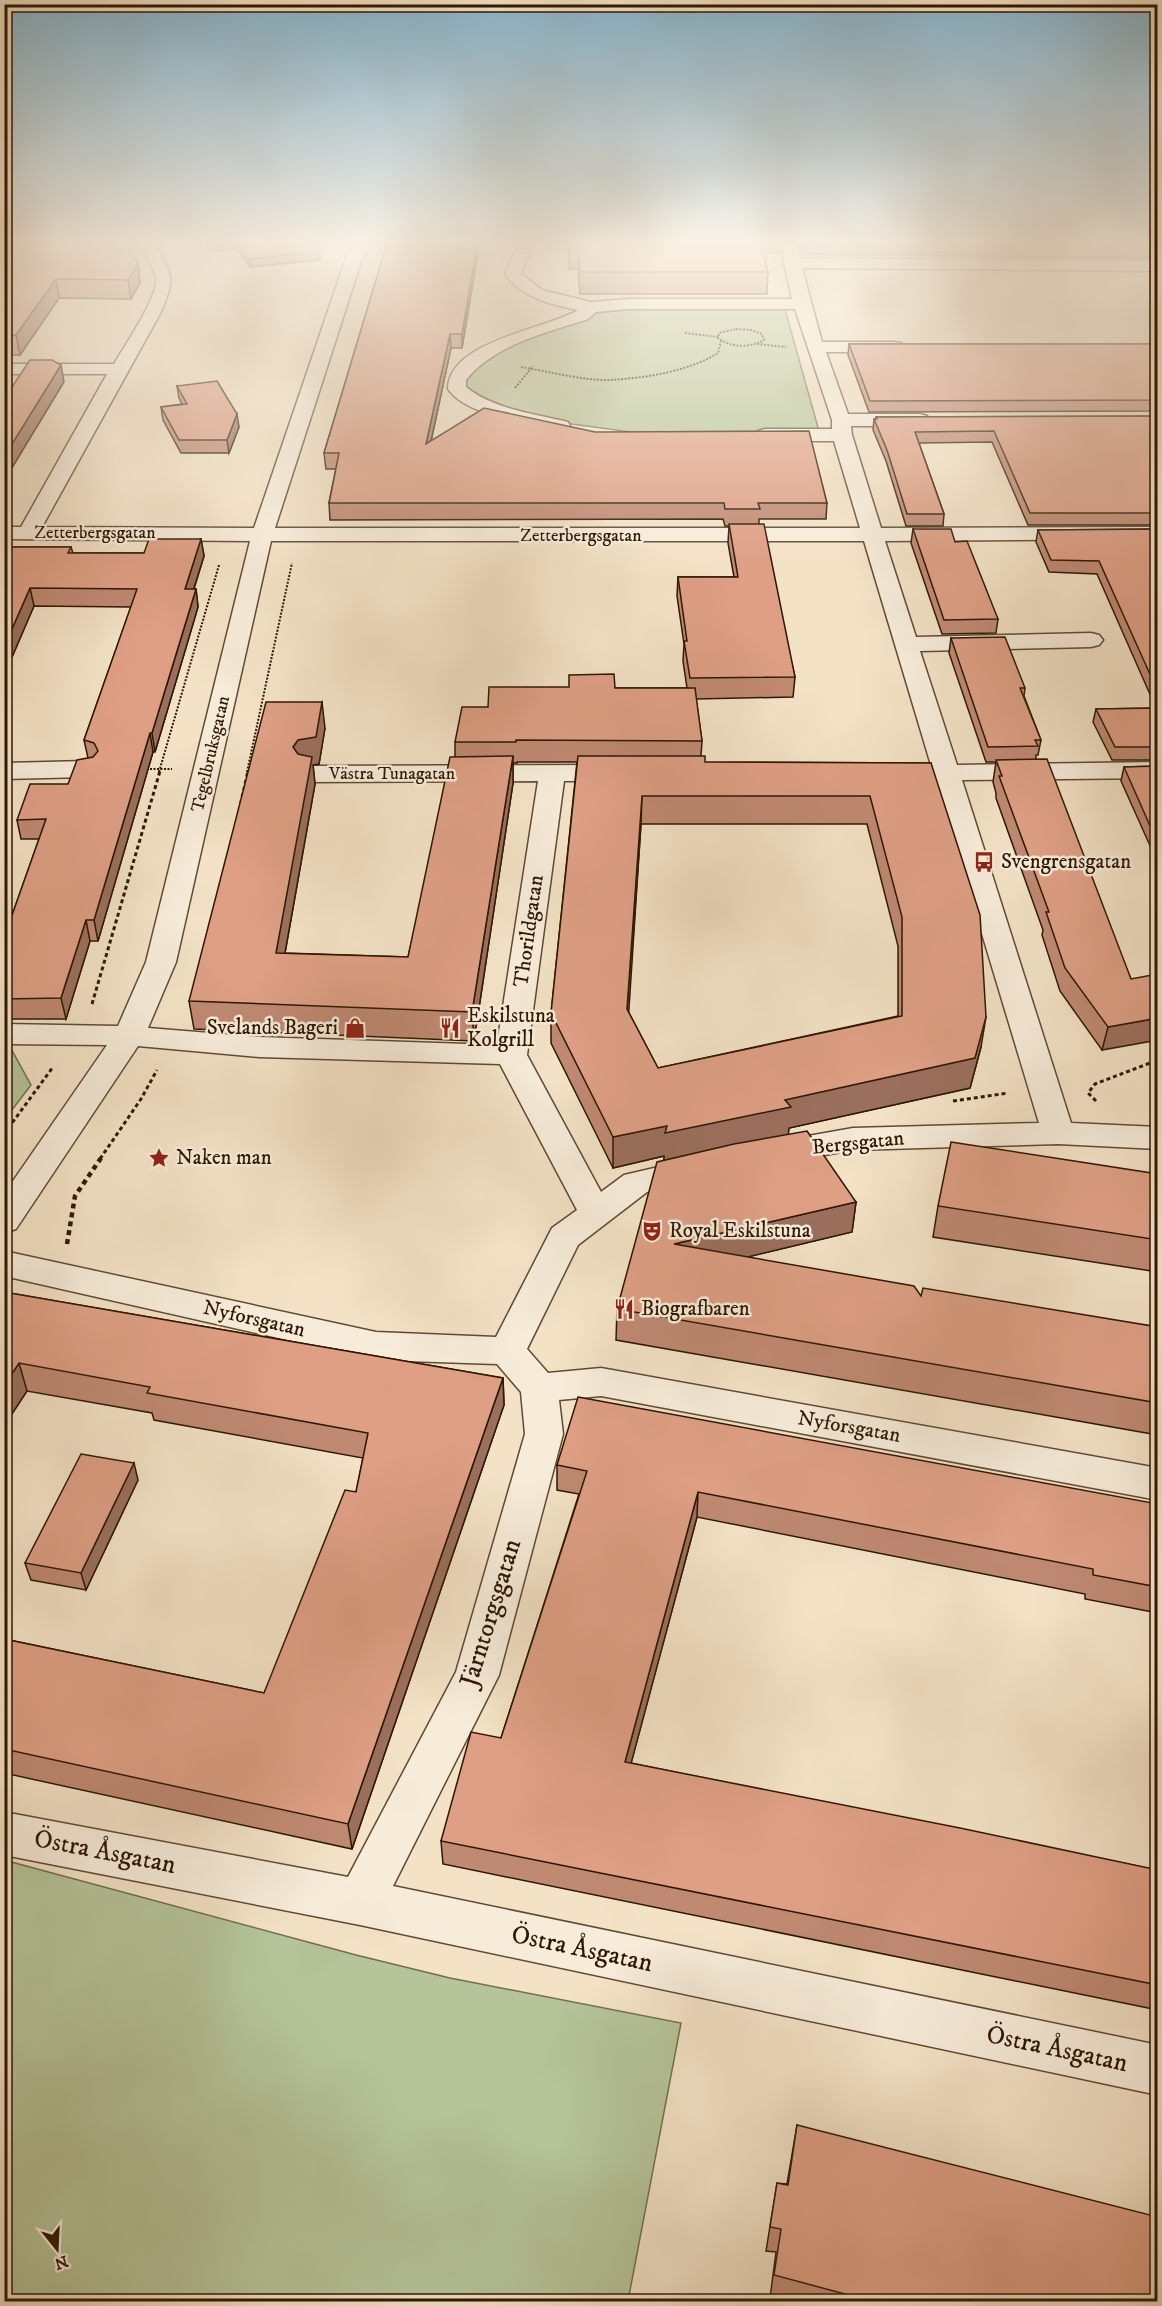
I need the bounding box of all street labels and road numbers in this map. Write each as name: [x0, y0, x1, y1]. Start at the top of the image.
street label: Zetterbergsgatan: [34, 522, 156, 544]
street label: Zetterbergsgatan: [520, 525, 642, 547]
street label: Tegelbruksgatan: [187, 693, 235, 814]
street label: Västra Tunagatan: [328, 763, 456, 785]
street label: Thorildgatan: [508, 873, 550, 989]
street label: Bergsgatan: [810, 1125, 906, 1161]
street label: Nyforsgatan: [200, 1295, 308, 1343]
street label: Nyforsgatan: [796, 1405, 903, 1449]
street label: Järntorgsgatan: [452, 1535, 529, 1693]
street label: Östra Åsgatan: [31, 1821, 179, 1882]
street label: Östra Åsgatan: [508, 1917, 656, 1980]
street label: Östra Åsgatan: [983, 2017, 1131, 2080]

